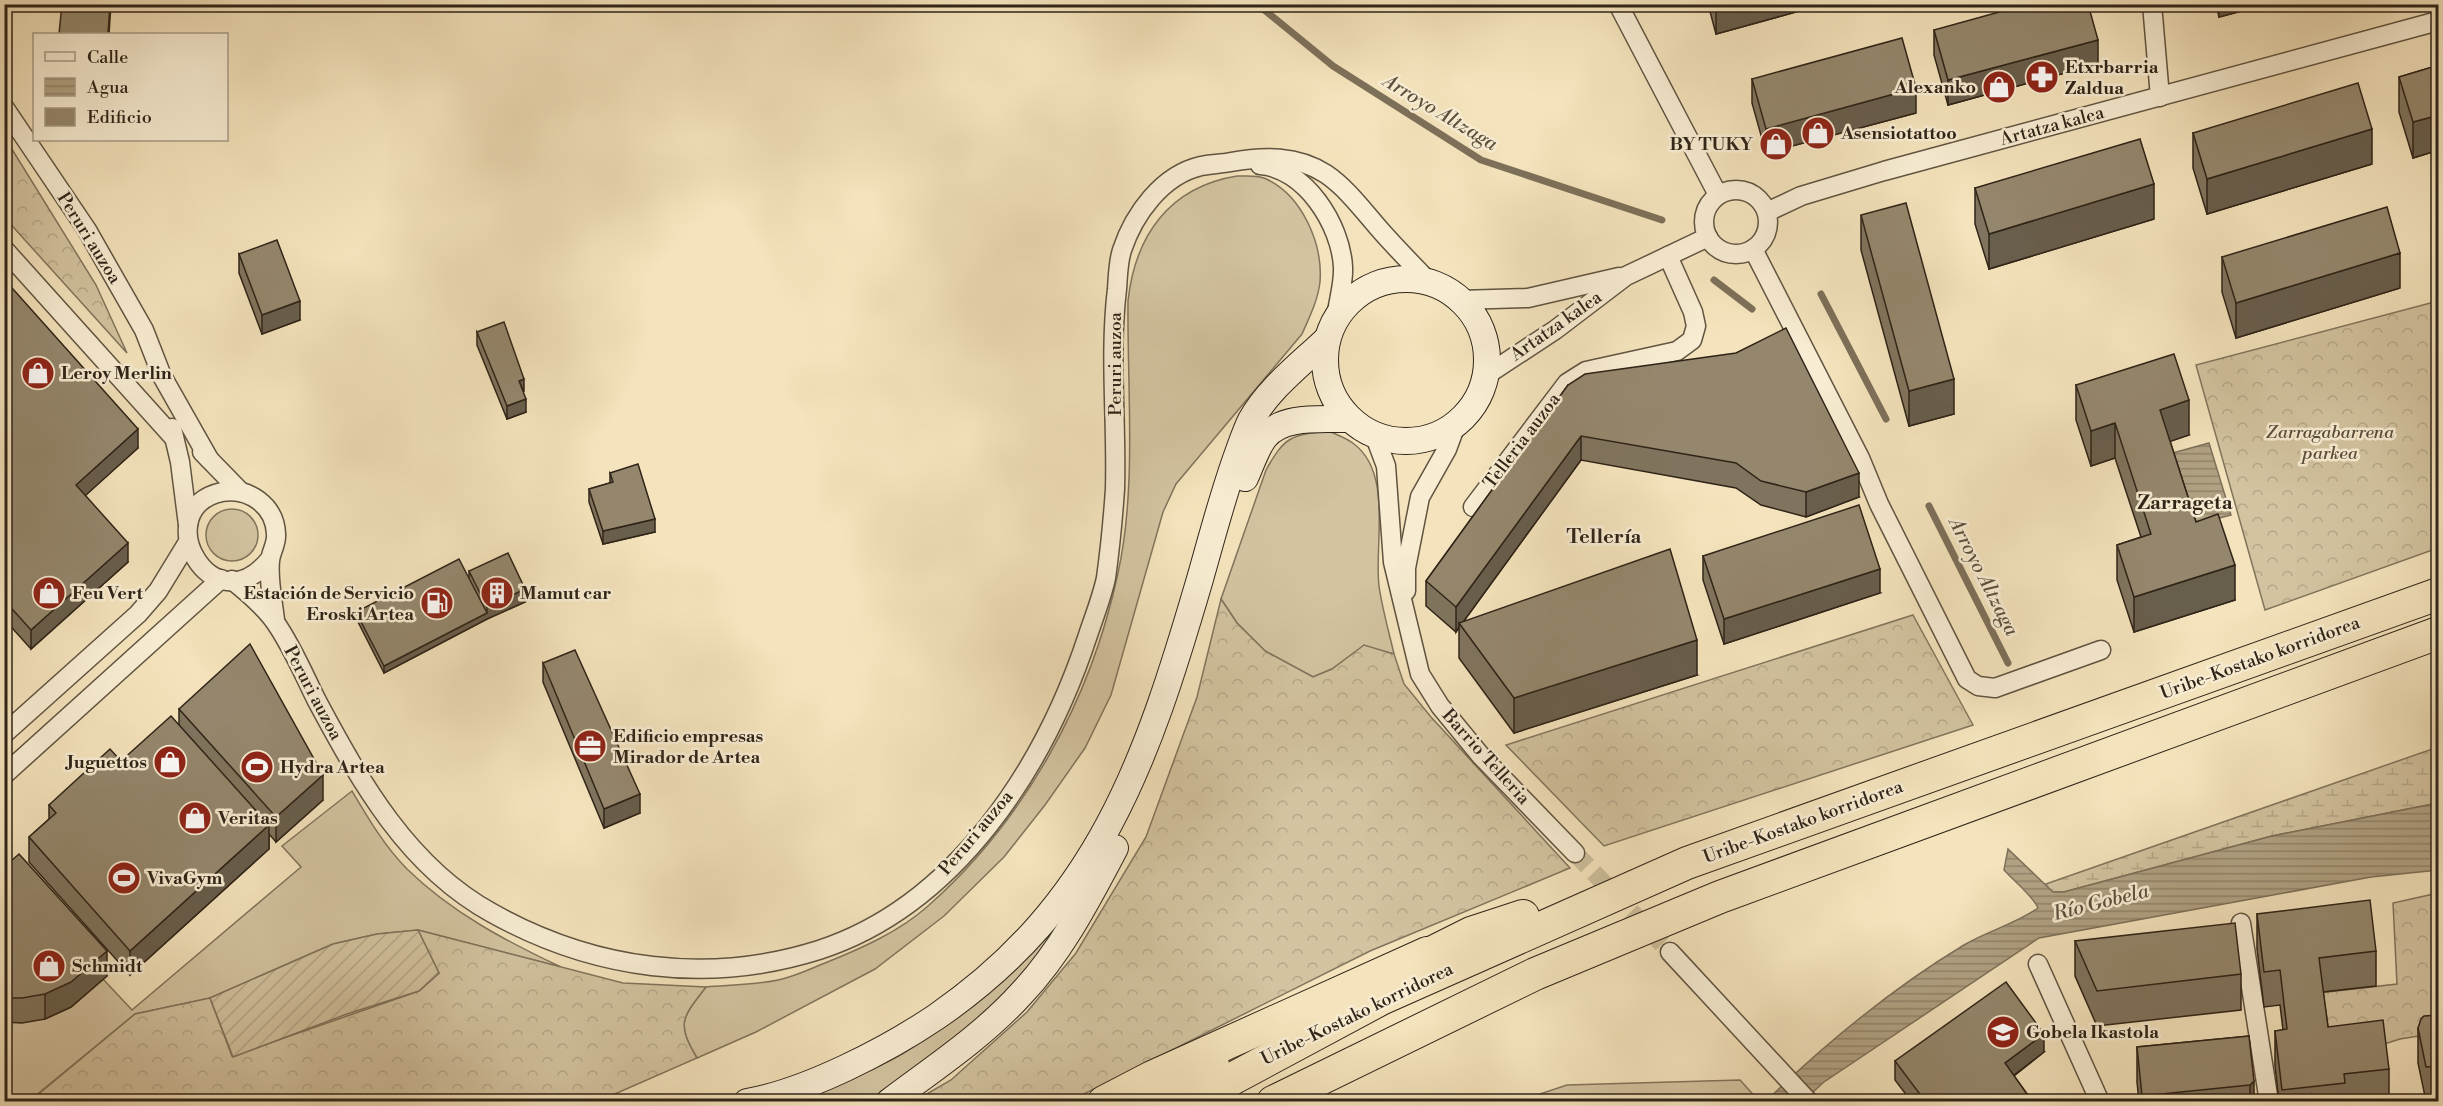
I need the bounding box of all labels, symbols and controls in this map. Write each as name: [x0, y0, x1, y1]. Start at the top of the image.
legend: [33, 33, 228, 141]
text: Calle: [87, 46, 128, 69]
place label: Etxrbarria Zaldua: [2065, 56, 2159, 100]
pharmacy icon: Etxrbarria Zaldua: [2024, 59, 2060, 95]
water label: Arroyo Altzaga: [1376, 68, 1503, 157]
shop icon: Alexanko: [1981, 69, 2017, 105]
text: Agua: [86, 76, 129, 99]
place label: Alexanko: [1894, 76, 1976, 99]
street label: Artatza kalea: [1996, 101, 2107, 151]
text: Edificio: [87, 106, 152, 129]
shop icon: Asensiotattoo: [1800, 115, 1836, 151]
place label: Asensiotattoo: [1840, 122, 1957, 145]
shop icon: BY TUKY: [1758, 126, 1794, 162]
place label: BY TUKY: [1670, 133, 1753, 156]
street label: Peruri auzoa: [52, 188, 127, 289]
street label: Artatza kalea: [1505, 285, 1607, 367]
street label: Peruri auzoa: [1104, 311, 1127, 416]
shop icon: Leroy Merlin: [20, 355, 56, 391]
place label: Leroy Merlin: [61, 362, 172, 385]
street label: Telleria auzoa: [1479, 388, 1566, 493]
park label: Zarragabarrena parkea: [2266, 421, 2395, 465]
district label: Zarrageta: [2138, 491, 2233, 516]
water label: Arroyo Altzaga: [1942, 512, 2024, 641]
district label: Tellería: [1567, 525, 1642, 550]
shop icon: Feu Vert: [31, 575, 67, 611]
building icon: Mamut car: [479, 575, 515, 611]
place label: Feu Vert: [72, 582, 144, 605]
place label: Estación de Servicio Eroski Artea: [243, 582, 414, 626]
place label: Mamut car: [520, 582, 611, 605]
fuel station icon: Estación de Servicio Eroski Artea: [419, 585, 455, 621]
street label: Uribe-Kostako korridorea: [2157, 611, 2364, 705]
street label: Peruri auzoa: [278, 642, 348, 745]
street label: Barrio Telleria: [1436, 704, 1536, 810]
place label: Edificio empresas Mirador de Artea: [613, 725, 764, 769]
office icon: Edificio empresas Mirador de Artea: [572, 728, 608, 764]
shop icon: Juguettos: [152, 744, 188, 780]
sports icon: Hydra Artea: [239, 749, 275, 785]
place label: Juguettos: [64, 751, 147, 774]
place label: Hydra Artea: [280, 756, 385, 779]
street label: Uribe-Kostako korridorea: [1700, 775, 1907, 869]
street label: Peruri auzoa: [934, 785, 1019, 880]
shop icon: Veritas: [177, 800, 213, 836]
place label: Veritas: [217, 807, 278, 830]
sports icon: VivaGym: [106, 860, 142, 896]
place label: VivaGym: [146, 867, 223, 890]
water label: Río Gobela: [2050, 879, 2152, 927]
shop icon: Schmidt: [31, 948, 67, 984]
place label: Schmidt: [72, 955, 143, 978]
street label: Uribe-Kostako korridorea: [1257, 957, 1458, 1071]
school or university icon: Gobela Ikastola: [1985, 1014, 2021, 1050]
place label: Gobela Ikastola: [2026, 1021, 2159, 1044]

